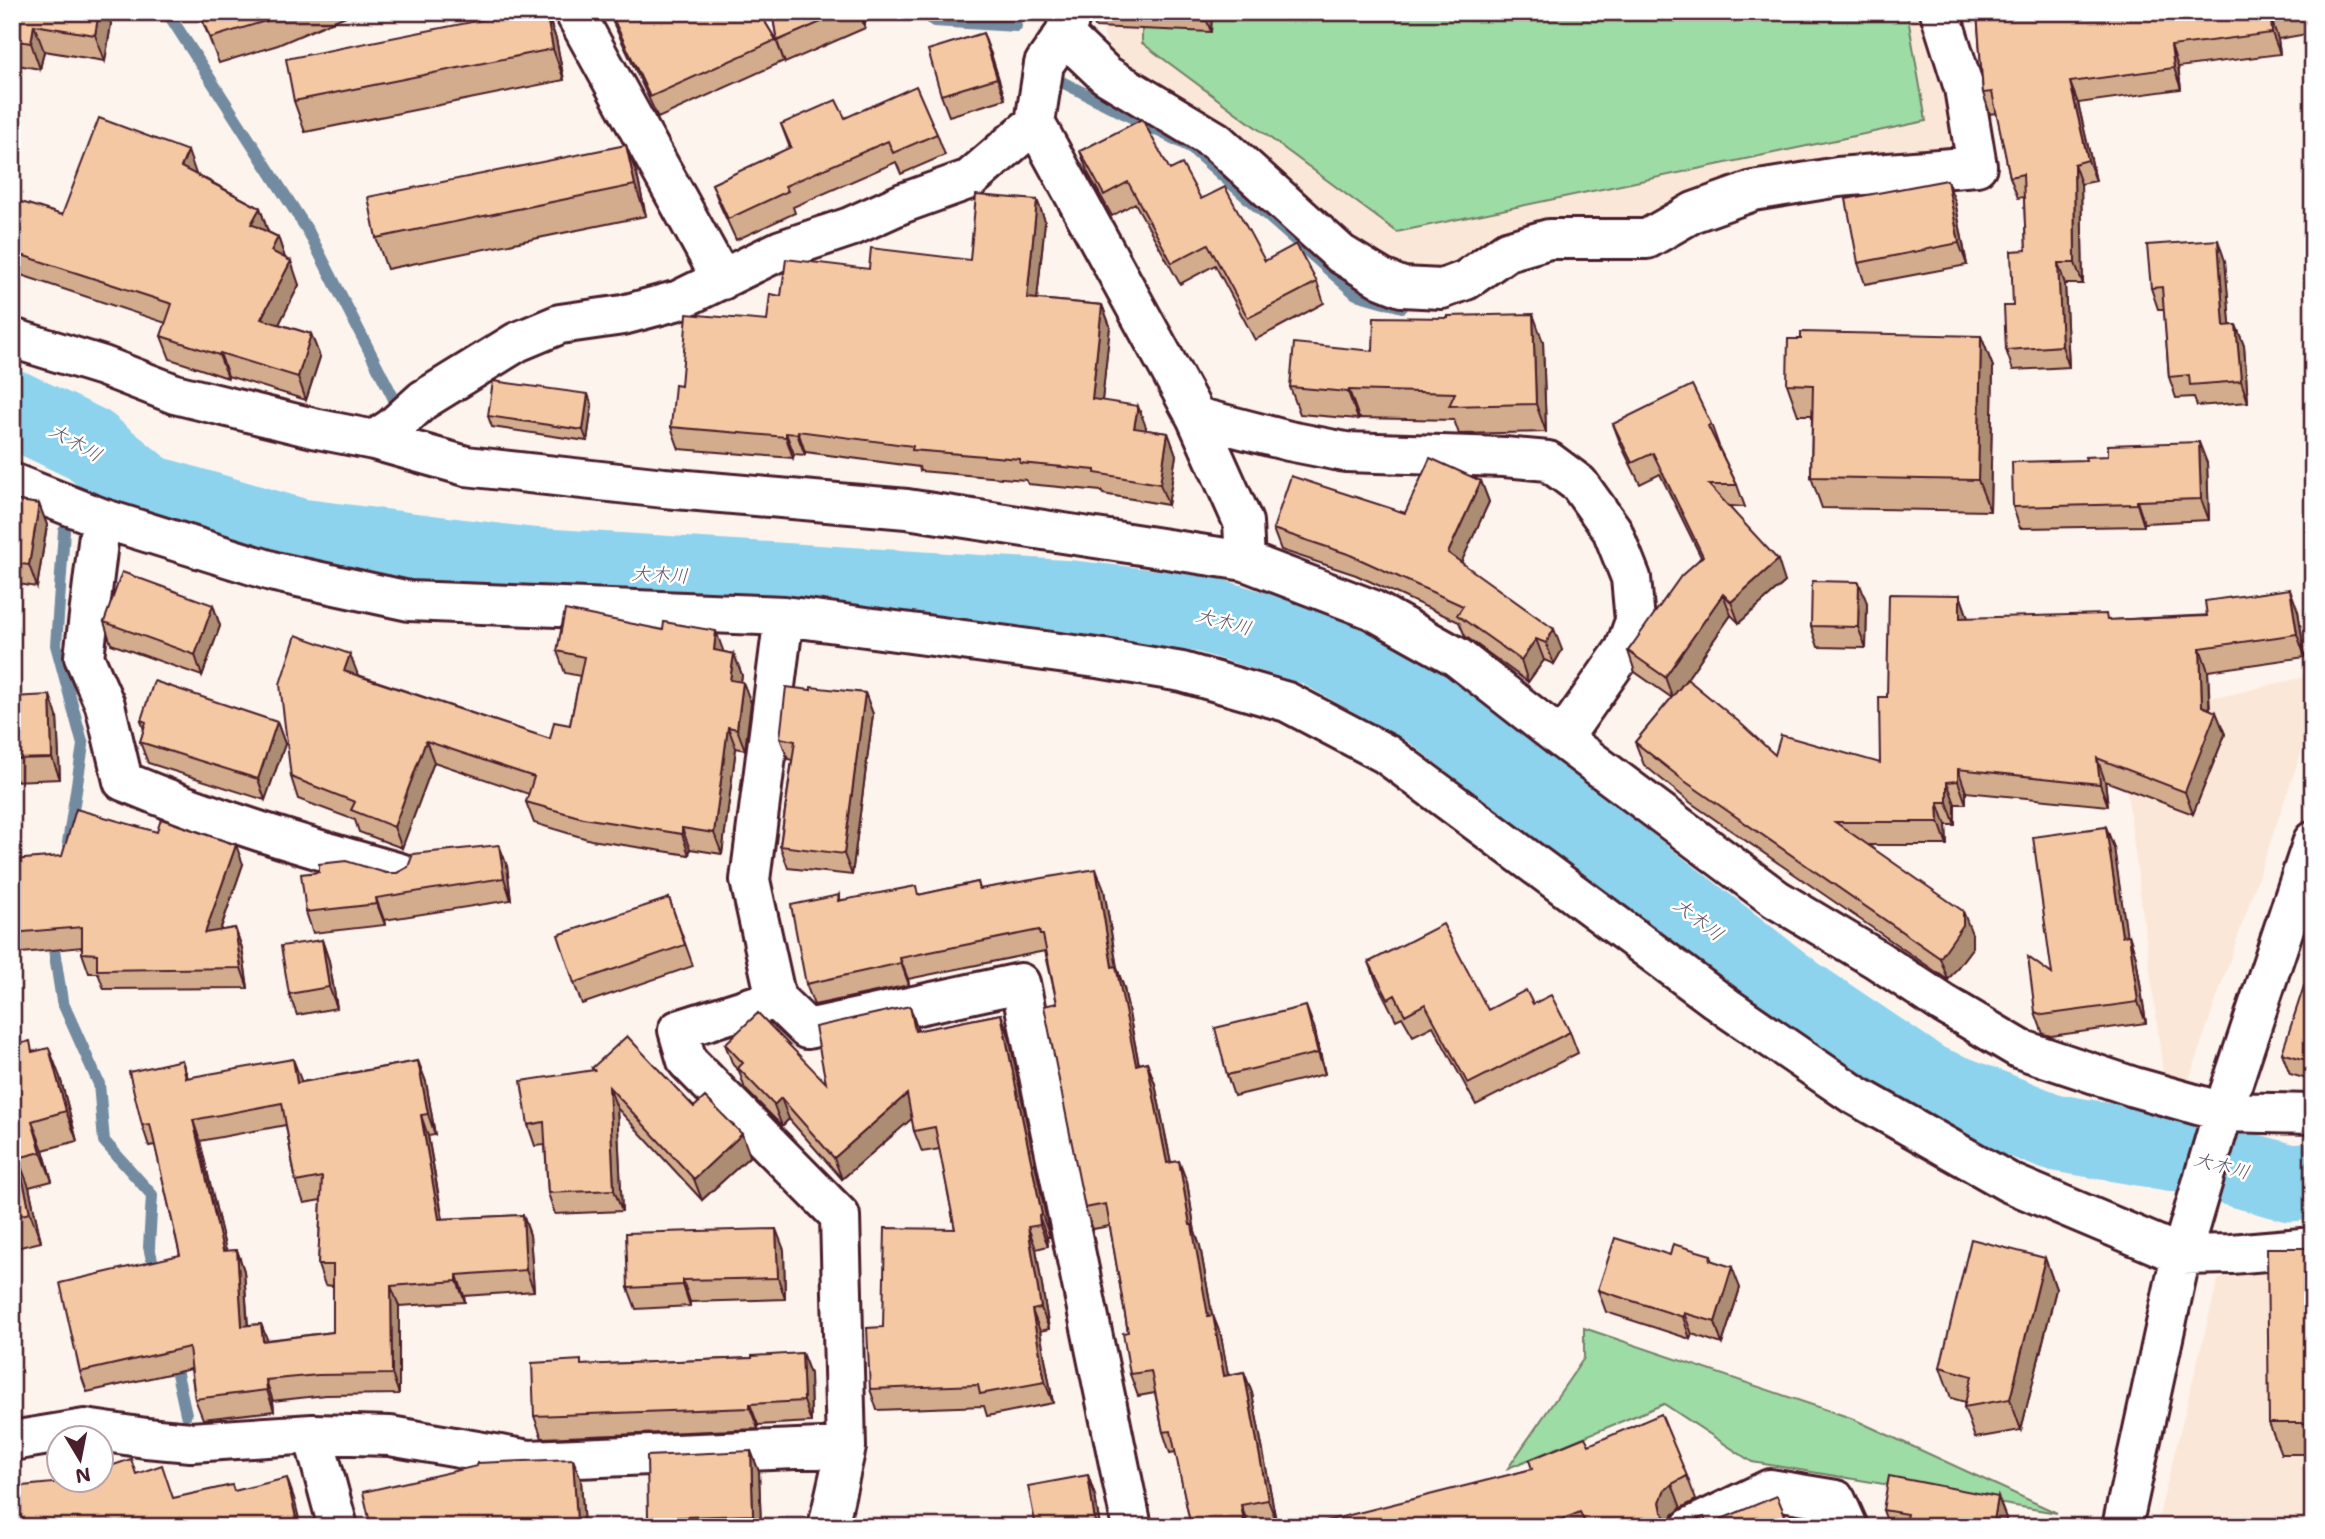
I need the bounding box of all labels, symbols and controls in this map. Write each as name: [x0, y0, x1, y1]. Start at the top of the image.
water label: 大木川: [45, 417, 107, 468]
water label: 大木川: [631, 561, 689, 588]
water label: 大木川: [1193, 602, 1255, 641]
water label: 大木川: [1669, 892, 1729, 947]
water label: 大木川: [2191, 1146, 2253, 1185]
north arrow: [46, 1424, 116, 1494]
text: N: [73, 1462, 92, 1489]

